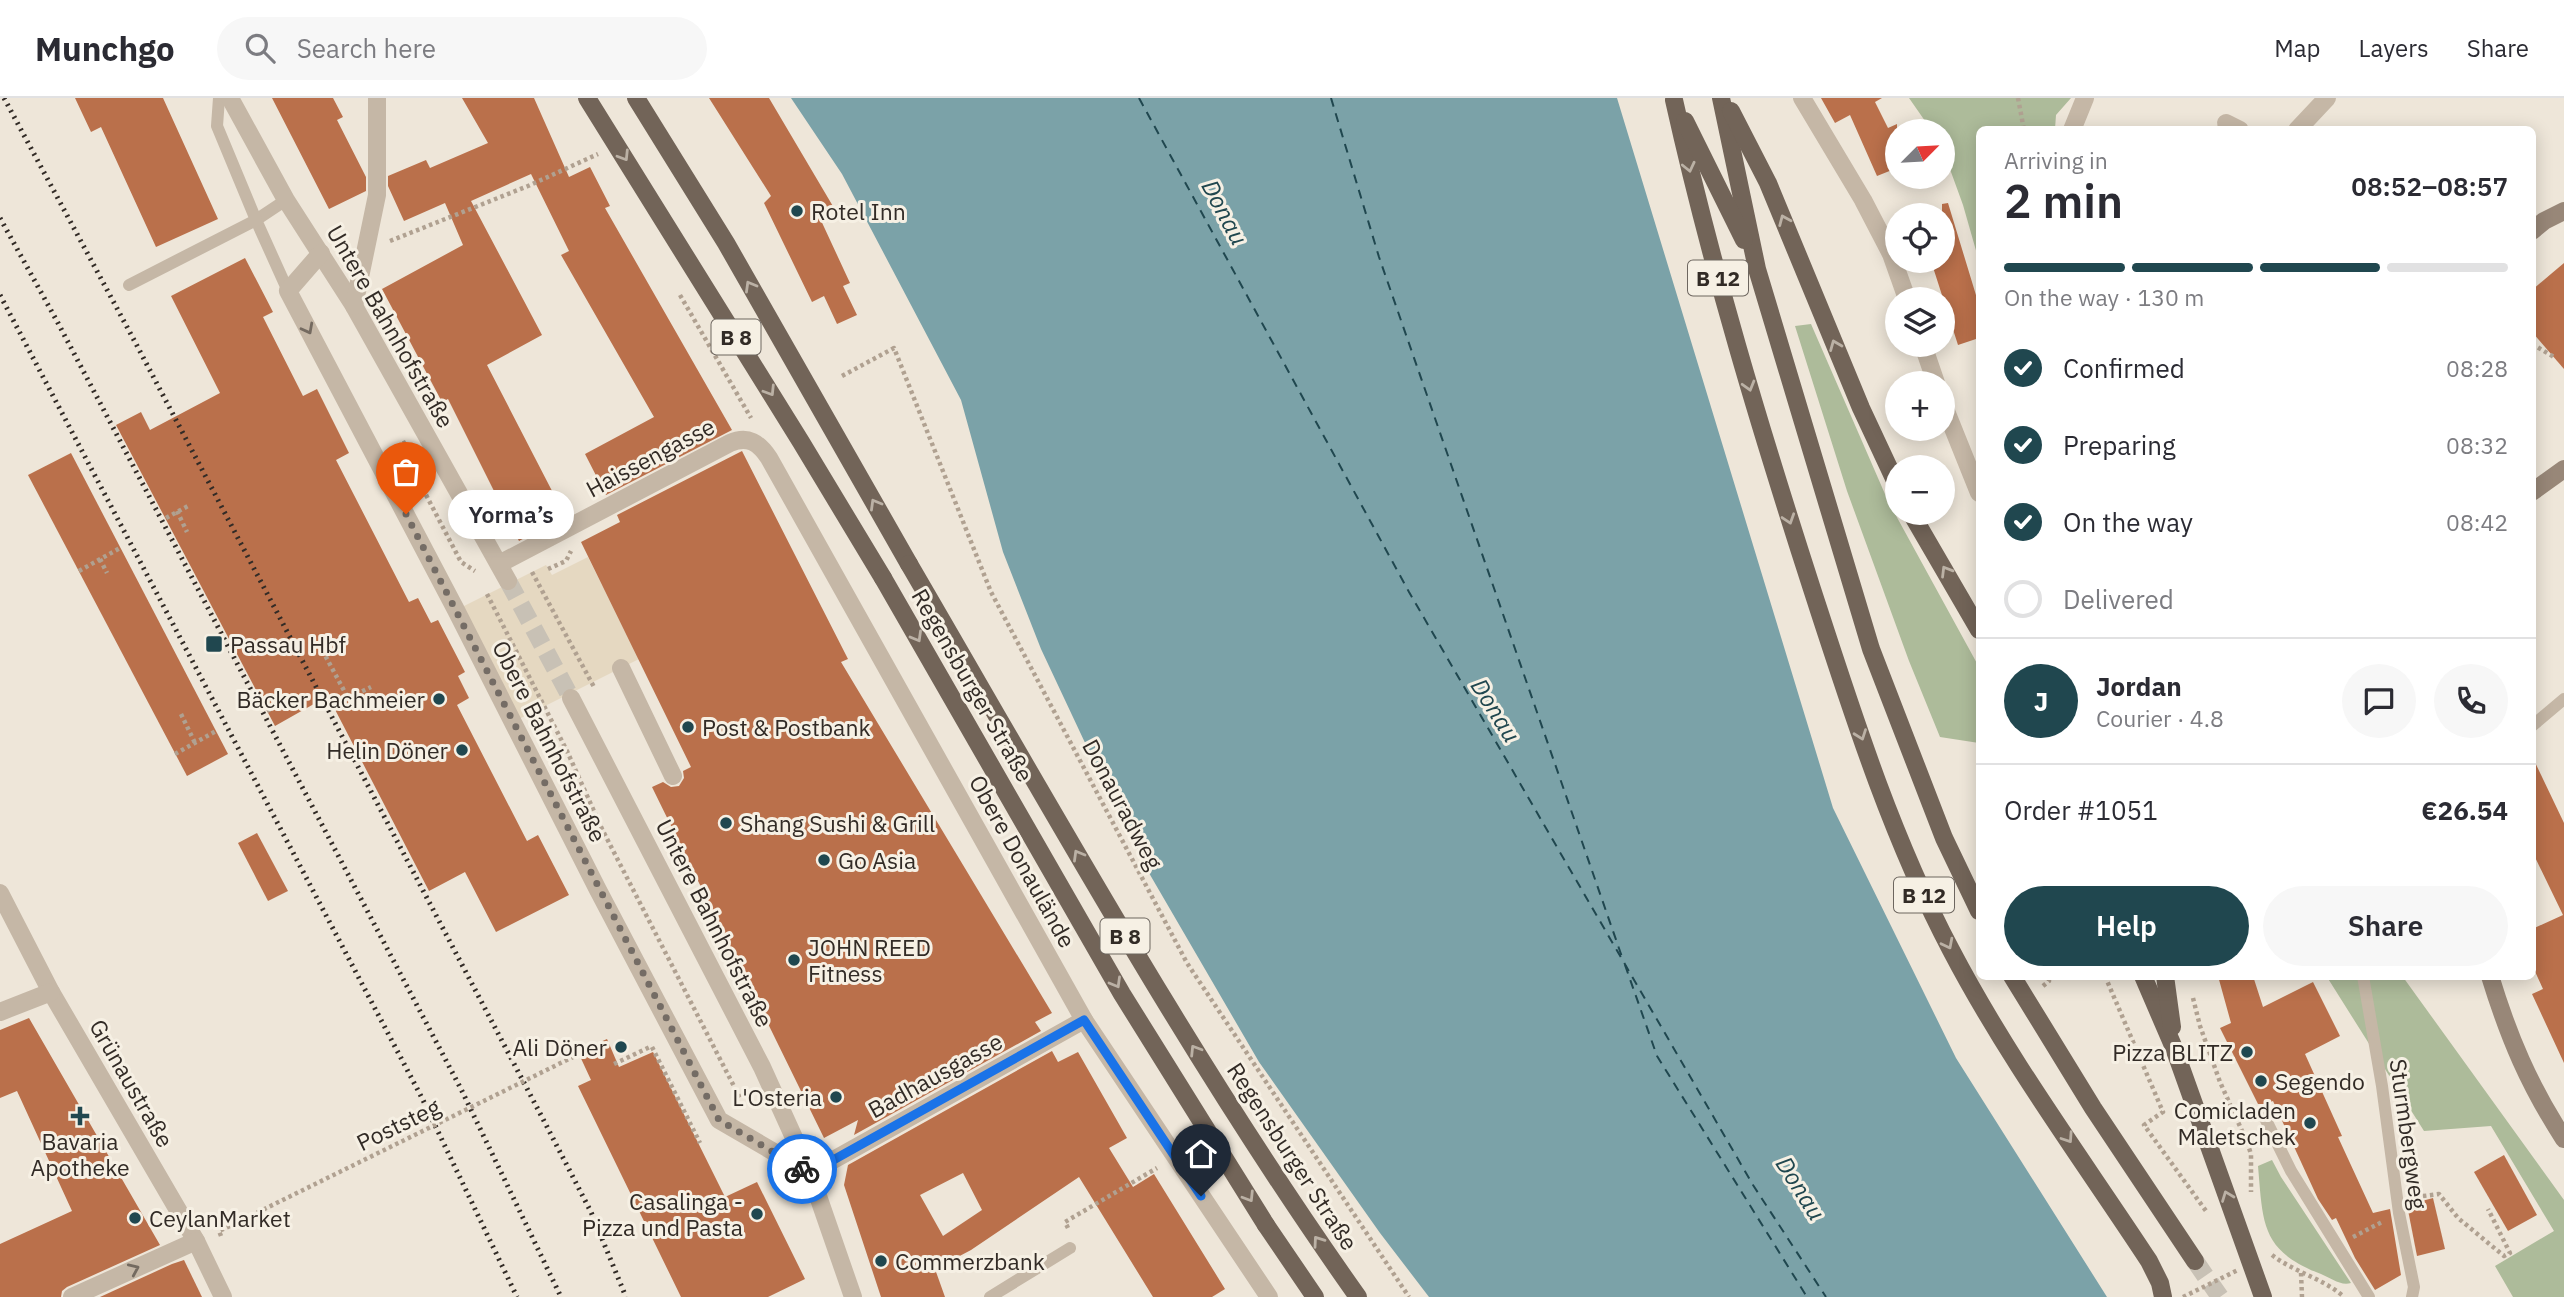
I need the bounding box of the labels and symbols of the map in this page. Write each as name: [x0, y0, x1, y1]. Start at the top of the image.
north arrow: [1885, 119, 1955, 189]
one-way arrow: [615, 148, 628, 161]
one-way arrow: [1681, 161, 1695, 173]
water label: Donau: [1194, 174, 1256, 250]
place label: Rotel Inn: [811, 196, 906, 226]
marker: Rotel Inn: [789, 203, 805, 219]
one-way arrow: [1778, 214, 1792, 227]
street label: Untere Bahnhofstraße: [321, 219, 461, 433]
road number: B 12: [1688, 260, 1748, 296]
one-way arrow: [745, 280, 758, 293]
road number: B 8: [712, 320, 760, 354]
one-way arrow: [300, 321, 313, 334]
one-way arrow: [1830, 340, 1844, 352]
one-way arrow: [1741, 380, 1755, 392]
one-way arrow: [761, 383, 774, 396]
street label: Haissengasse: [580, 411, 720, 503]
pin: [376, 442, 436, 514]
callout: Yorma’s: [448, 490, 574, 538]
one-way arrow: [870, 499, 883, 512]
one-way arrow: [1781, 512, 1796, 524]
one-way arrow: [1941, 565, 1954, 578]
street label: Regensburger Straße: [905, 583, 1041, 787]
place label: Passau Hbf: [230, 629, 346, 659]
one-way arrow: [909, 630, 922, 643]
marker: Passau Hbf: [204, 634, 224, 654]
street label: Obere Bahnhofstraße: [486, 635, 614, 847]
water label: Donau: [1464, 672, 1528, 748]
place label: Bäcker Bachmeier: [236, 684, 426, 714]
marker: Bäcker Bachmeier: [431, 691, 447, 707]
place label: Post & Postbank: [702, 712, 871, 742]
marker: Post & Postbank: [680, 719, 696, 735]
one-way arrow: [1853, 728, 1867, 740]
street label: Donauradweg: [1076, 734, 1170, 874]
place label: Helin Döner: [326, 735, 449, 765]
marker: Helin Döner: [454, 742, 470, 758]
street label: Obere Donaulände: [963, 769, 1083, 953]
place label: Shang Sushi & Grill: [740, 808, 935, 838]
street label: Untere Bahnhofstraße: [650, 814, 780, 1032]
marker: Shang Sushi & Grill: [718, 815, 734, 831]
place label: Go Asia: [838, 845, 916, 875]
one-way arrow: [1073, 850, 1086, 862]
marker: Go Asia: [816, 852, 832, 868]
road number: B 12: [1894, 878, 1954, 912]
road number: B 8: [1100, 918, 1150, 954]
place label: JOHN REED Fitness: [808, 932, 931, 988]
one-way arrow: [1940, 937, 1954, 949]
marker: JOHN REED Fitness: [786, 952, 802, 968]
one-way arrow: [1108, 976, 1121, 989]
street label: Grünaustraße: [83, 1014, 181, 1152]
street label: Badhausgasse: [862, 1026, 1008, 1124]
place label: Ali Döner: [512, 1032, 608, 1062]
place label: Pizza BLITZ: [2112, 1037, 2233, 1067]
marker: Ali Döner: [613, 1039, 629, 1055]
marker: Pizza BLITZ: [2239, 1044, 2255, 1060]
one-way arrow: [1190, 1045, 1203, 1058]
street label: Regensburger Straße: [1221, 1056, 1365, 1256]
street label: Sturmbergweg: [2384, 1057, 2434, 1211]
place label: Segendo: [2275, 1066, 2365, 1096]
marker: Segendo: [2253, 1073, 2269, 1089]
place label: L'Osteria: [732, 1082, 822, 1112]
marker: L'Osteria: [828, 1089, 844, 1105]
street label: Poststeg: [351, 1091, 445, 1157]
place label: Comicladen Maletschek: [2174, 1095, 2296, 1151]
marker: Bavaria Apotheke: [72, 1108, 88, 1124]
marker: Comicladen Maletschek: [2302, 1115, 2318, 1131]
pin: [1171, 1124, 1231, 1196]
place label: Bavaria Apotheke: [30, 1126, 130, 1182]
one-way arrow: [2060, 1130, 2072, 1143]
courier: [767, 1134, 837, 1204]
water label: Donau: [1769, 1150, 1833, 1226]
place label: Casalinga - Pizza und Pasta: [582, 1186, 743, 1242]
one-way arrow: [1240, 1190, 1253, 1203]
one-way arrow: [2221, 1191, 2235, 1203]
place label: CeylanMarket: [149, 1203, 291, 1233]
marker: Casalinga - Pizza und Pasta: [749, 1206, 765, 1222]
marker: CeylanMarket: [127, 1210, 143, 1226]
one-way arrow: [1314, 1236, 1326, 1249]
place label: Commerzbank: [895, 1246, 1045, 1276]
marker: Commerzbank: [873, 1253, 889, 1269]
one-way arrow: [127, 1263, 139, 1277]

